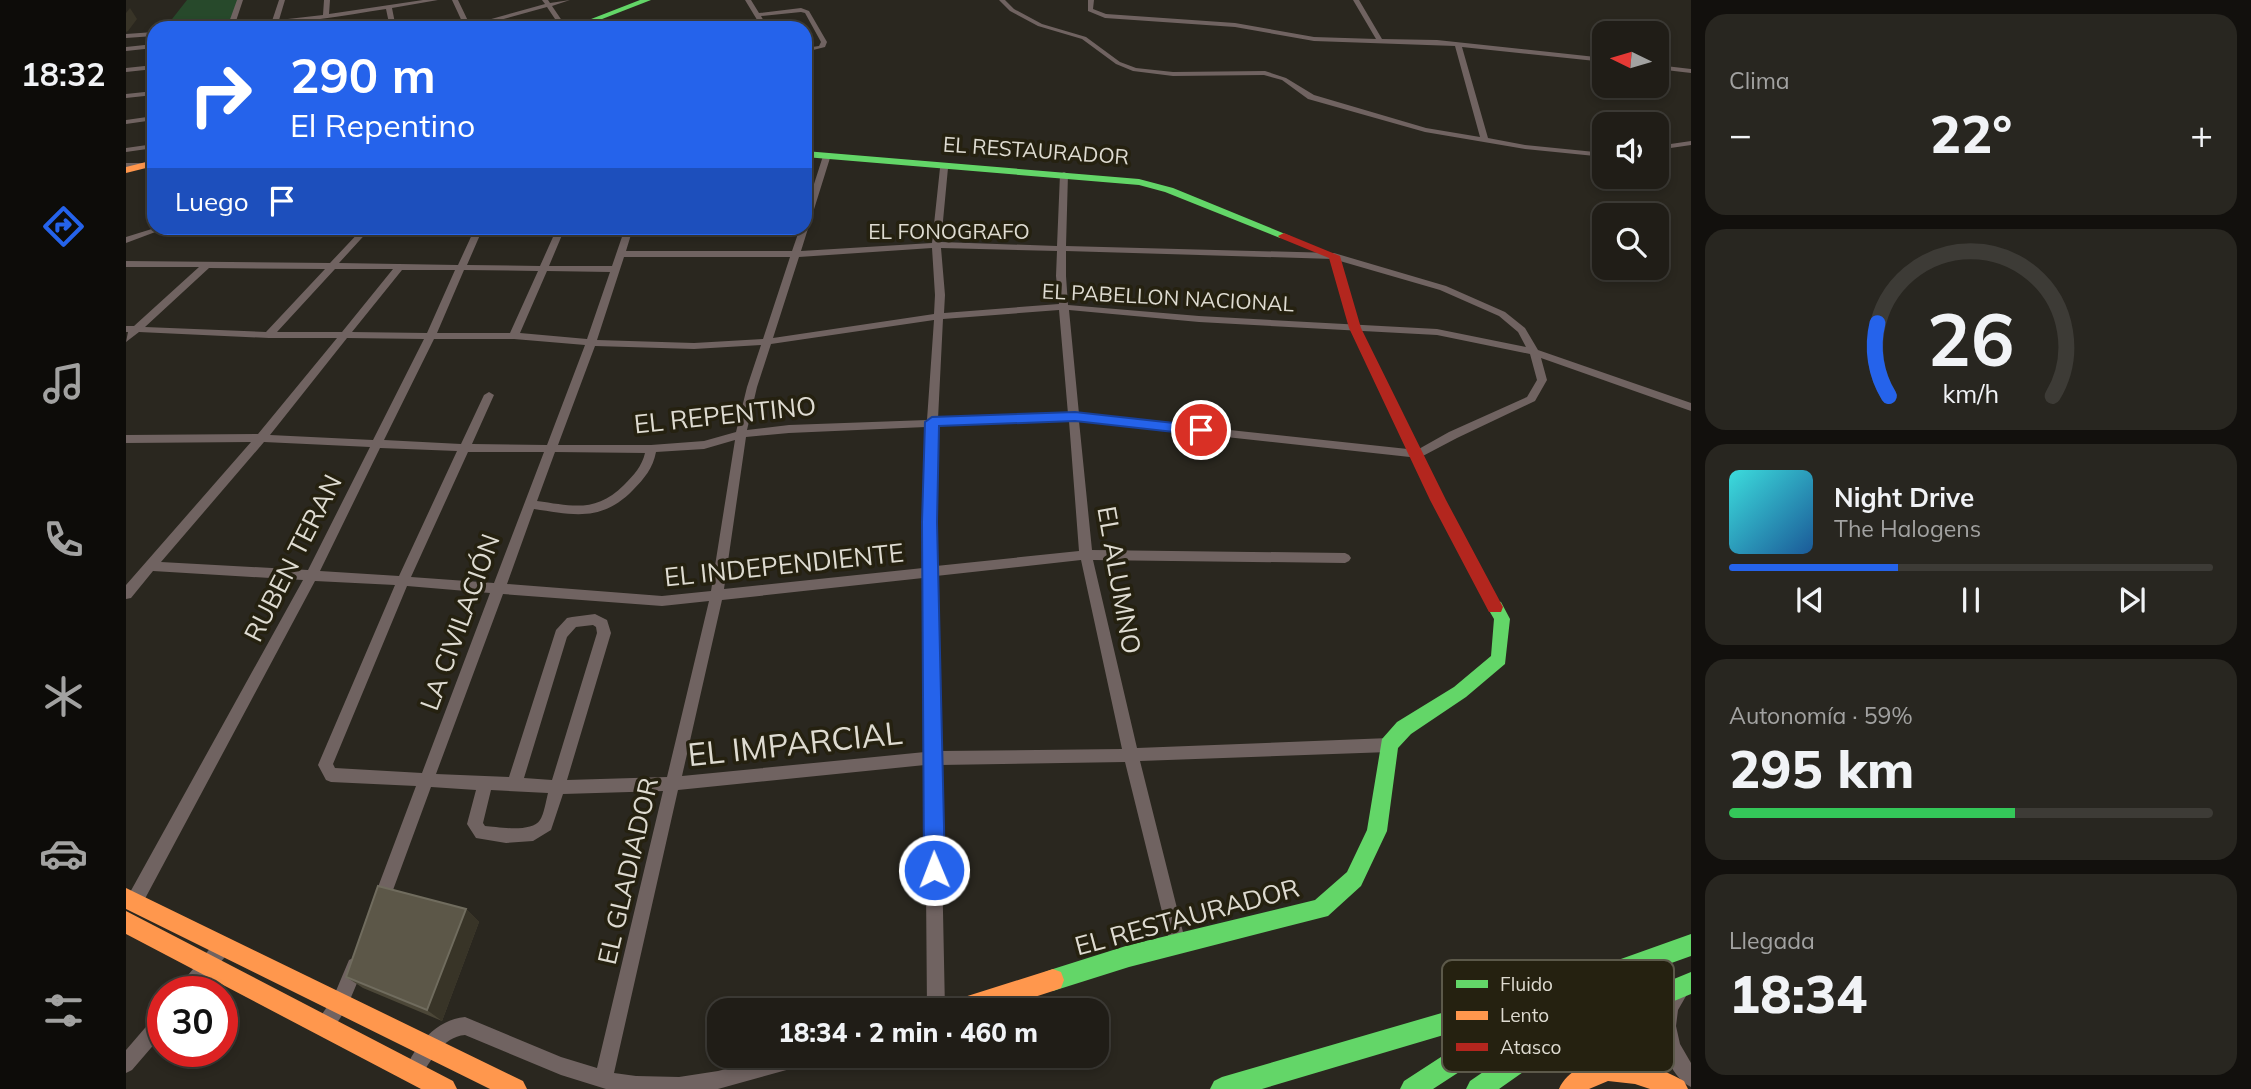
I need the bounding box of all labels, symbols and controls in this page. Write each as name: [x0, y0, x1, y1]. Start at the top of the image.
north arrow: [1592, 21, 1670, 98]
map controls: [1592, 21, 1669, 280]
text: 290 m: [290, 44, 436, 105]
icon: right: [175, 49, 266, 140]
text: 18:32: [21, 54, 105, 94]
text: Clima: [1729, 66, 1790, 95]
text: 22°: [1930, 101, 2012, 166]
text: El Repentino: [290, 105, 475, 145]
text: −: [1729, 110, 1752, 158]
text: +: [2190, 110, 2213, 158]
button: sound: [1592, 112, 1669, 189]
street label: EL RESTAURADOR: [942, 131, 1130, 169]
icon: arrive: [263, 182, 301, 220]
text: Luego: [175, 185, 249, 218]
icon: directions: [39, 202, 88, 251]
button: search: [1592, 203, 1669, 280]
street label: EL FONOGRAFO: [868, 218, 1030, 244]
street label: EL PABELLON NACIONAL: [1041, 277, 1295, 317]
text: 26: [1927, 293, 2015, 384]
icon: music: [39, 359, 88, 408]
text: km/h: [1943, 377, 1999, 408]
street label: EL REPENTINO: [632, 389, 818, 440]
pin: [1171, 400, 1231, 460]
icon: arrive: [1182, 411, 1220, 449]
street label: RUBEN TERAN: [236, 469, 349, 647]
text: Night Drive: [1834, 481, 1974, 514]
street label: EL ALUMNO: [1090, 503, 1149, 656]
text: The Halogens: [1834, 514, 1981, 543]
icon: phone: [39, 515, 88, 564]
street label: LA CIVILACIÓN: [412, 529, 507, 715]
street label: EL INDEPENDIENTE: [663, 536, 905, 593]
icon: previous: [1791, 581, 1829, 619]
icon: pause: [1952, 581, 1990, 619]
icon: next: [2113, 581, 2151, 619]
icon: climate: [39, 672, 88, 721]
text: Autonomía · 59%: [1729, 701, 1913, 730]
street label: EL IMPARCIAL: [686, 712, 904, 774]
text: 295 km: [1729, 736, 1914, 801]
street label: EL GLADIADOR: [590, 774, 665, 968]
icon: car: [39, 829, 88, 878]
position arrow: [897, 833, 971, 907]
street label: EL RESTAURADOR: [1071, 871, 1303, 962]
text: Llegada: [1729, 926, 1815, 955]
legend: [1442, 960, 1674, 1072]
text: 18:34: [1729, 961, 1867, 1026]
text: Fluido: [1500, 972, 1553, 996]
speed limit sign: 30: [147, 976, 238, 1067]
icon: filters: [39, 986, 88, 1035]
text: Lento: [1500, 1003, 1549, 1027]
text: 18:34 · 2 min · 460 m: [778, 1016, 1038, 1049]
text: Atasco: [1500, 1035, 1561, 1059]

